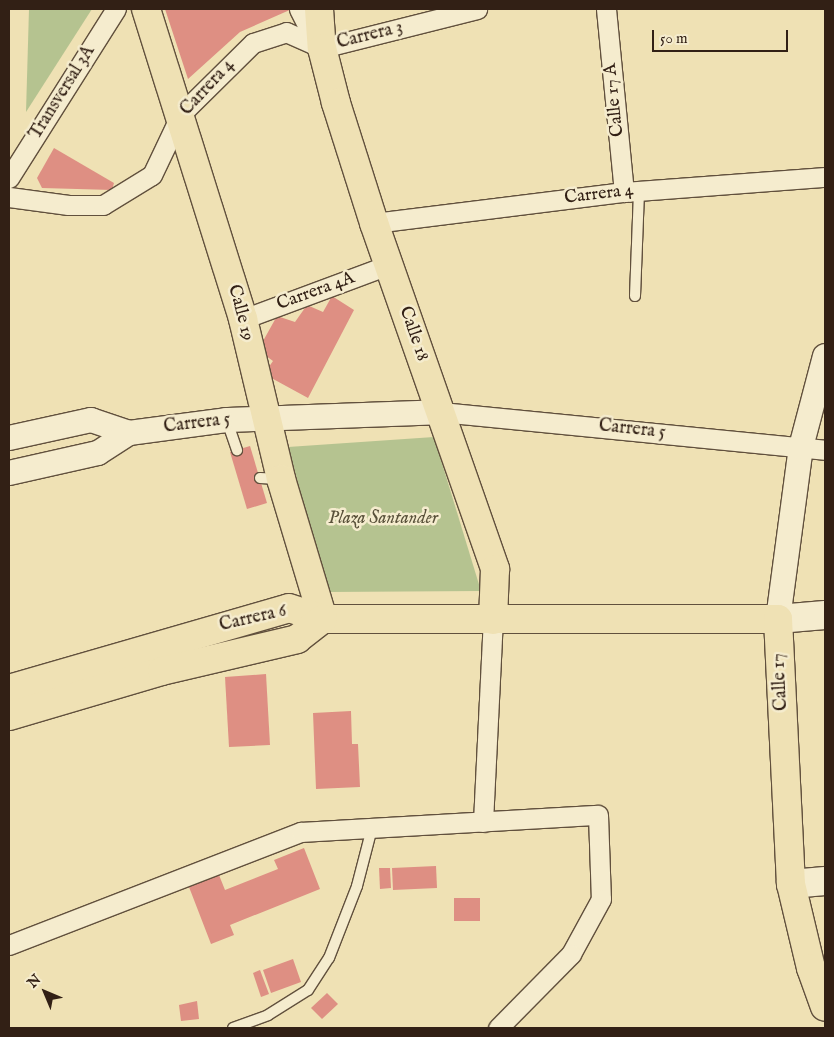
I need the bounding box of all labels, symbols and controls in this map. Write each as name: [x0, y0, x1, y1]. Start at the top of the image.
street label: Carrera 3: [335, 17, 405, 55]
scale bar: [654, 20, 790, 52]
text: 50 m: [660, 29, 688, 48]
street label: Transversal 3A: [26, 42, 100, 144]
street label: Carrera 4: [176, 55, 240, 121]
street label: Calle 17 A: [600, 62, 630, 138]
street label: Carrera 4: [563, 180, 635, 210]
street label: Carrera 4A: [274, 268, 358, 316]
street label: Calle 19: [222, 283, 258, 343]
street label: Calle 18: [394, 304, 432, 364]
street label: Carrera 5: [162, 409, 232, 439]
street label: Carrera 5: [598, 416, 666, 444]
park label: Plaza Santander: [328, 508, 438, 530]
street label: Carrera 6: [217, 601, 289, 637]
street label: Calle 17: [769, 653, 793, 711]
north arrow: [20, 967, 70, 1017]
text: N: [24, 971, 45, 992]

